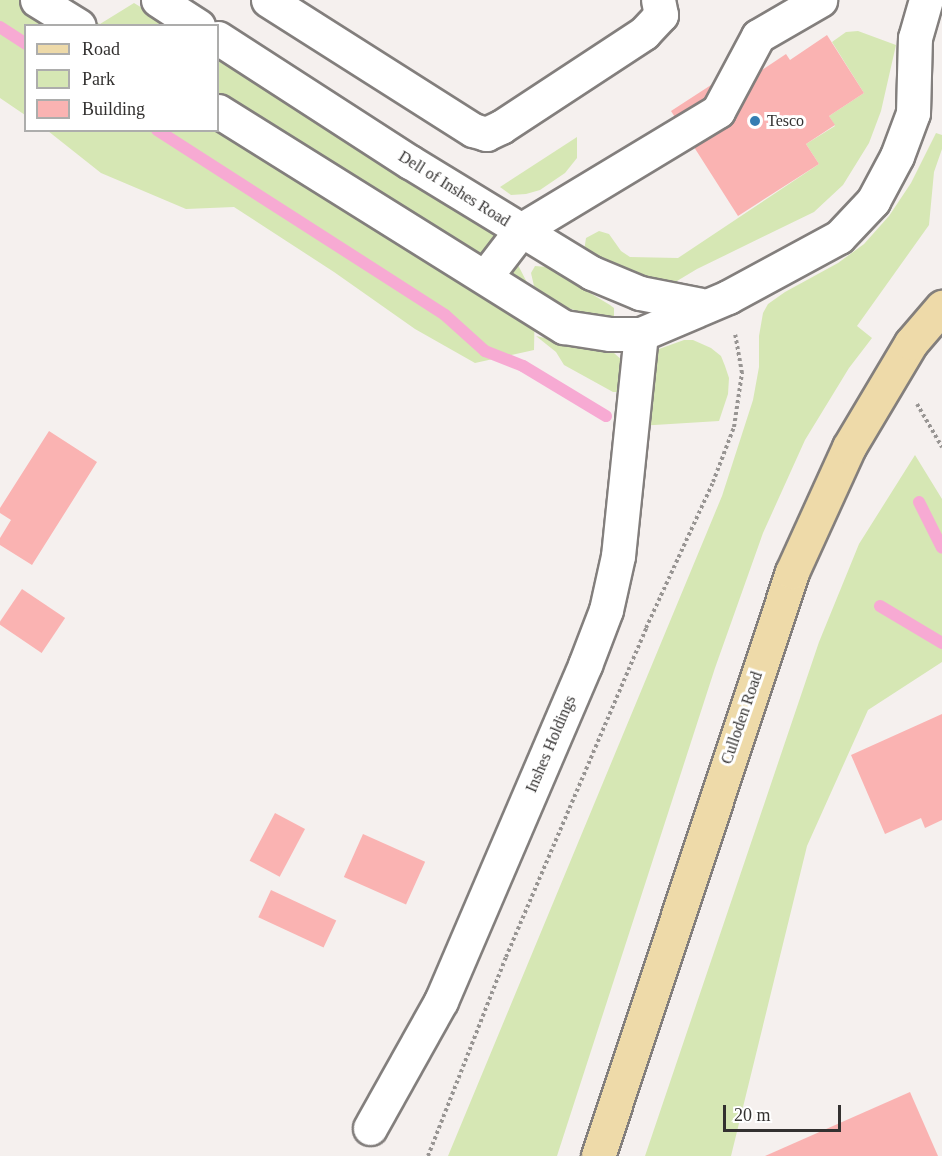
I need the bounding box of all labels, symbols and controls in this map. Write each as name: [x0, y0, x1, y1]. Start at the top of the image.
legend: [24, 24, 219, 132]
text: Road: [82, 39, 120, 59]
text: Park: [82, 69, 115, 89]
text: Building: [82, 99, 145, 119]
place label: Tesco: [767, 111, 804, 131]
marker: Tesco: [748, 114, 762, 128]
street label: Dell of Inshes Road: [395, 147, 513, 231]
street label: Culloden Road: [717, 669, 767, 767]
street label: Inshes Holdings: [522, 693, 580, 795]
scale bar: [726, 1093, 844, 1131]
text: 20 m: [734, 1105, 771, 1125]

